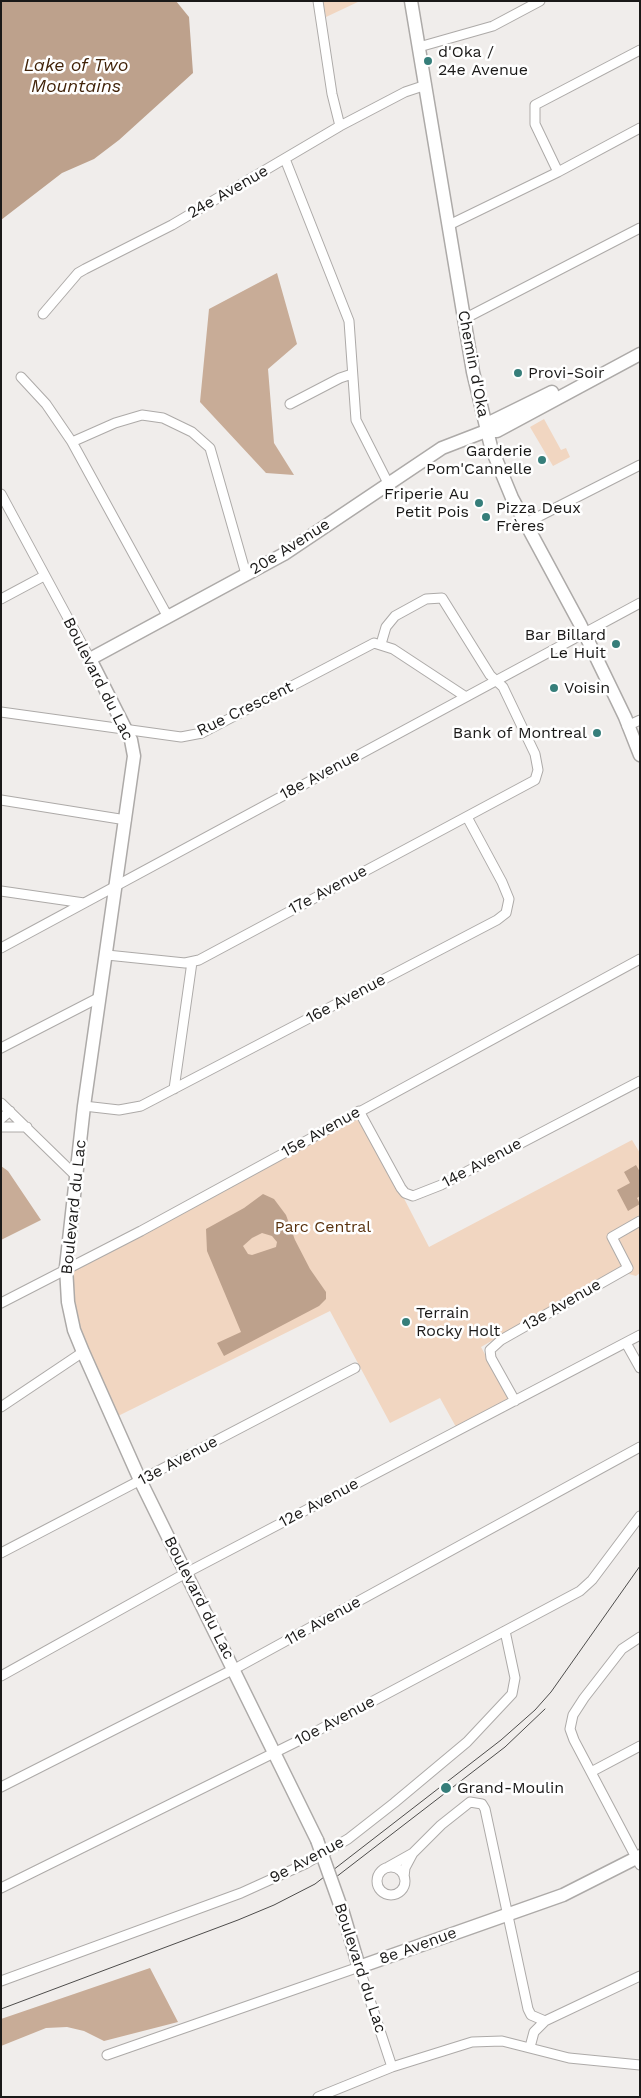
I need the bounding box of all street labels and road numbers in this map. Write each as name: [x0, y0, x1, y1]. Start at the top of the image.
street label: 24e Avenue: [184, 161, 272, 223]
street label: Chemin d'Oka: [453, 309, 493, 419]
street label: 20e Avenue: [247, 515, 333, 579]
street label: Boulevard du Lac: [59, 614, 137, 744]
street label: Rue Crescent: [194, 677, 296, 741]
street label: 18e Avenue: [277, 746, 363, 804]
street label: 17e Avenue: [286, 861, 370, 919]
street label: 16e Avenue: [303, 970, 389, 1028]
street label: 15e Avenue: [278, 1103, 364, 1161]
street label: 14e Avenue: [439, 1134, 525, 1192]
street label: Boulevard du Lac: [57, 1139, 91, 1275]
street label: 13e Avenue: [520, 1275, 604, 1335]
street label: 13e Avenue: [135, 1432, 221, 1490]
street label: 12e Avenue: [276, 1474, 362, 1532]
street label: Boulevard du Lac: [160, 1533, 238, 1663]
street label: 11e Avenue: [282, 1592, 364, 1650]
street label: 10e Avenue: [292, 1692, 378, 1750]
street label: 9e Avenue: [267, 1832, 347, 1888]
street label: Boulevard du Lac: [330, 1901, 390, 2035]
street label: 8e Avenue: [377, 1923, 459, 1969]

